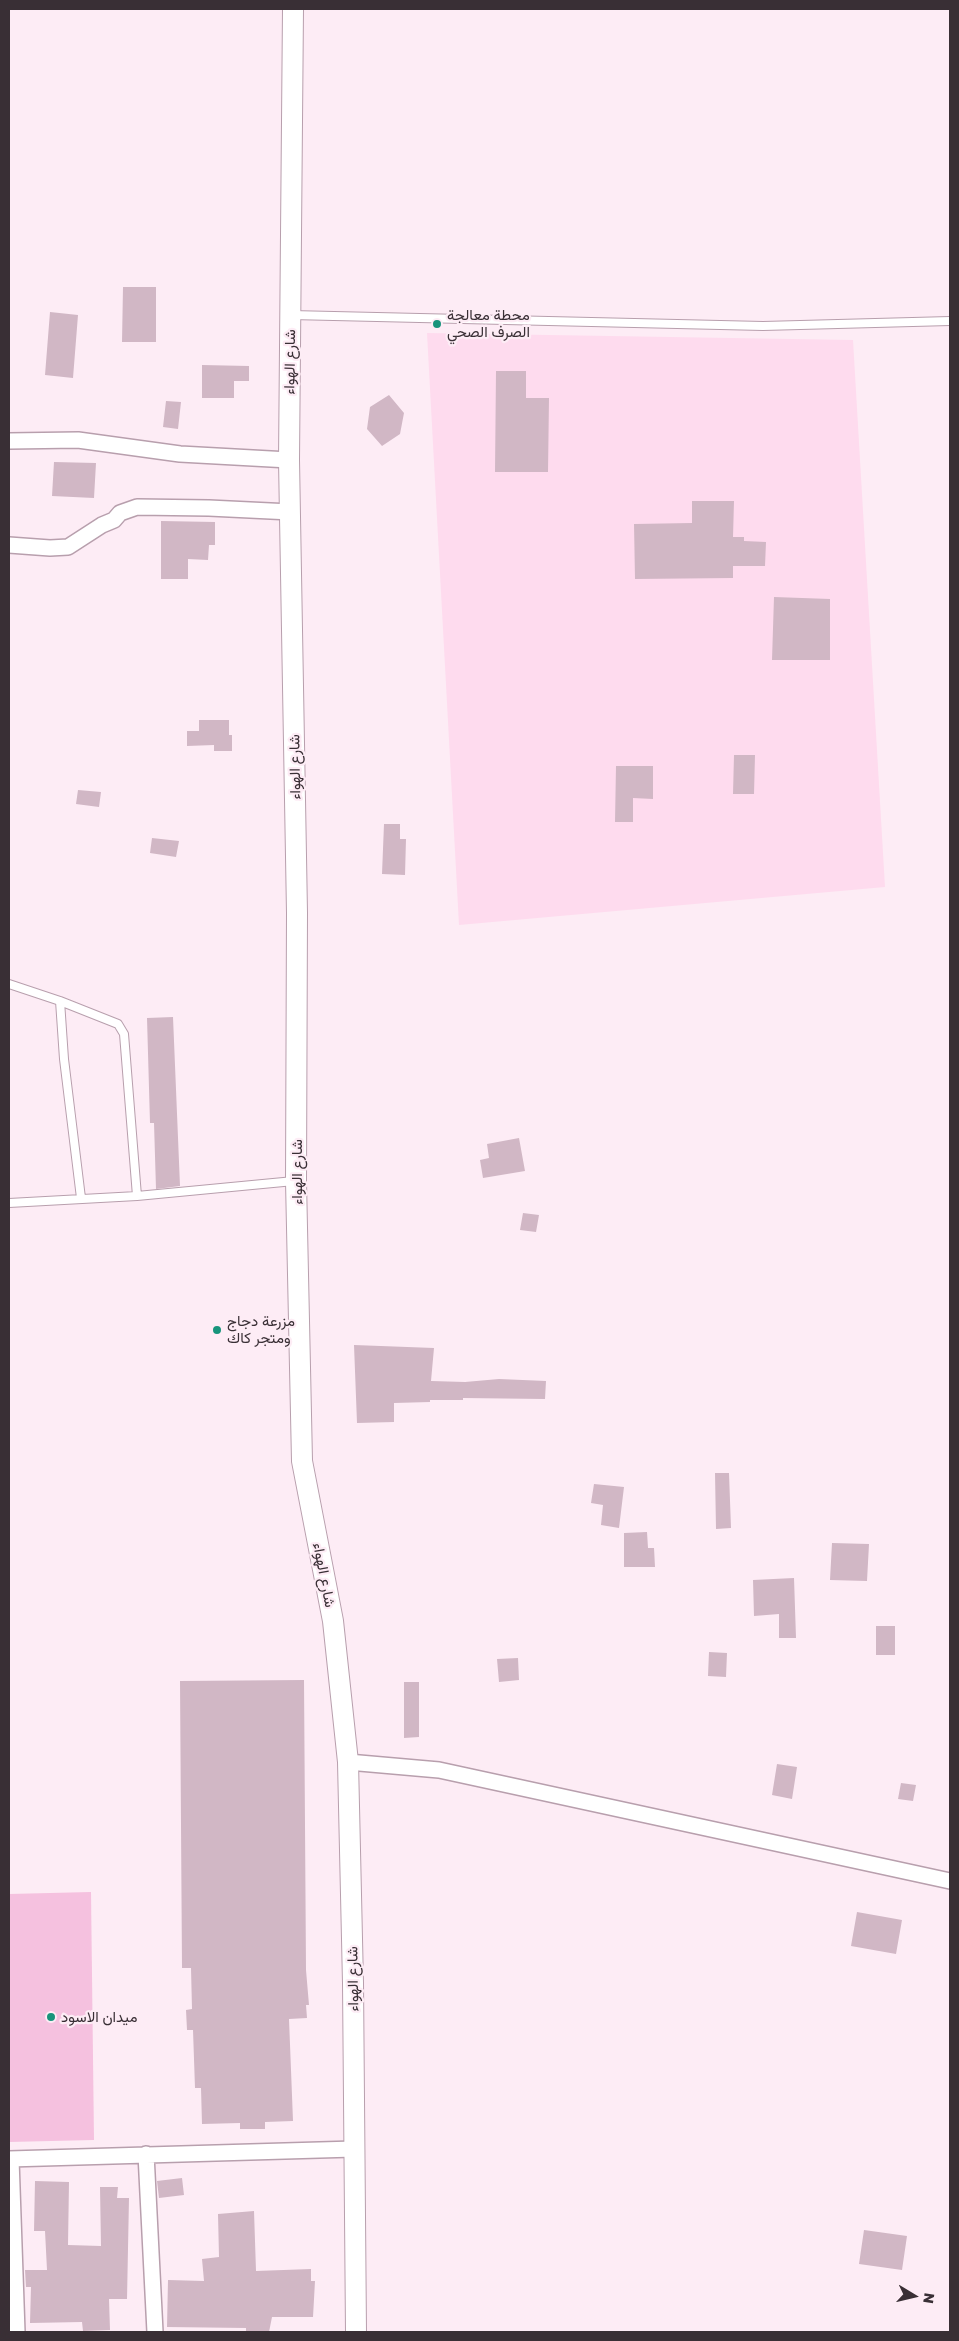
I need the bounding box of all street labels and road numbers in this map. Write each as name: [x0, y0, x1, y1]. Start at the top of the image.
street label: شارع الهواء: [280, 329, 300, 395]
street label: شارع الهواء: [285, 734, 305, 800]
street label: شارع الهواء: [288, 1139, 306, 1205]
street label: شارع الهواء: [309, 1541, 339, 1609]
street label: شارع الهواء: [343, 1946, 363, 2012]

